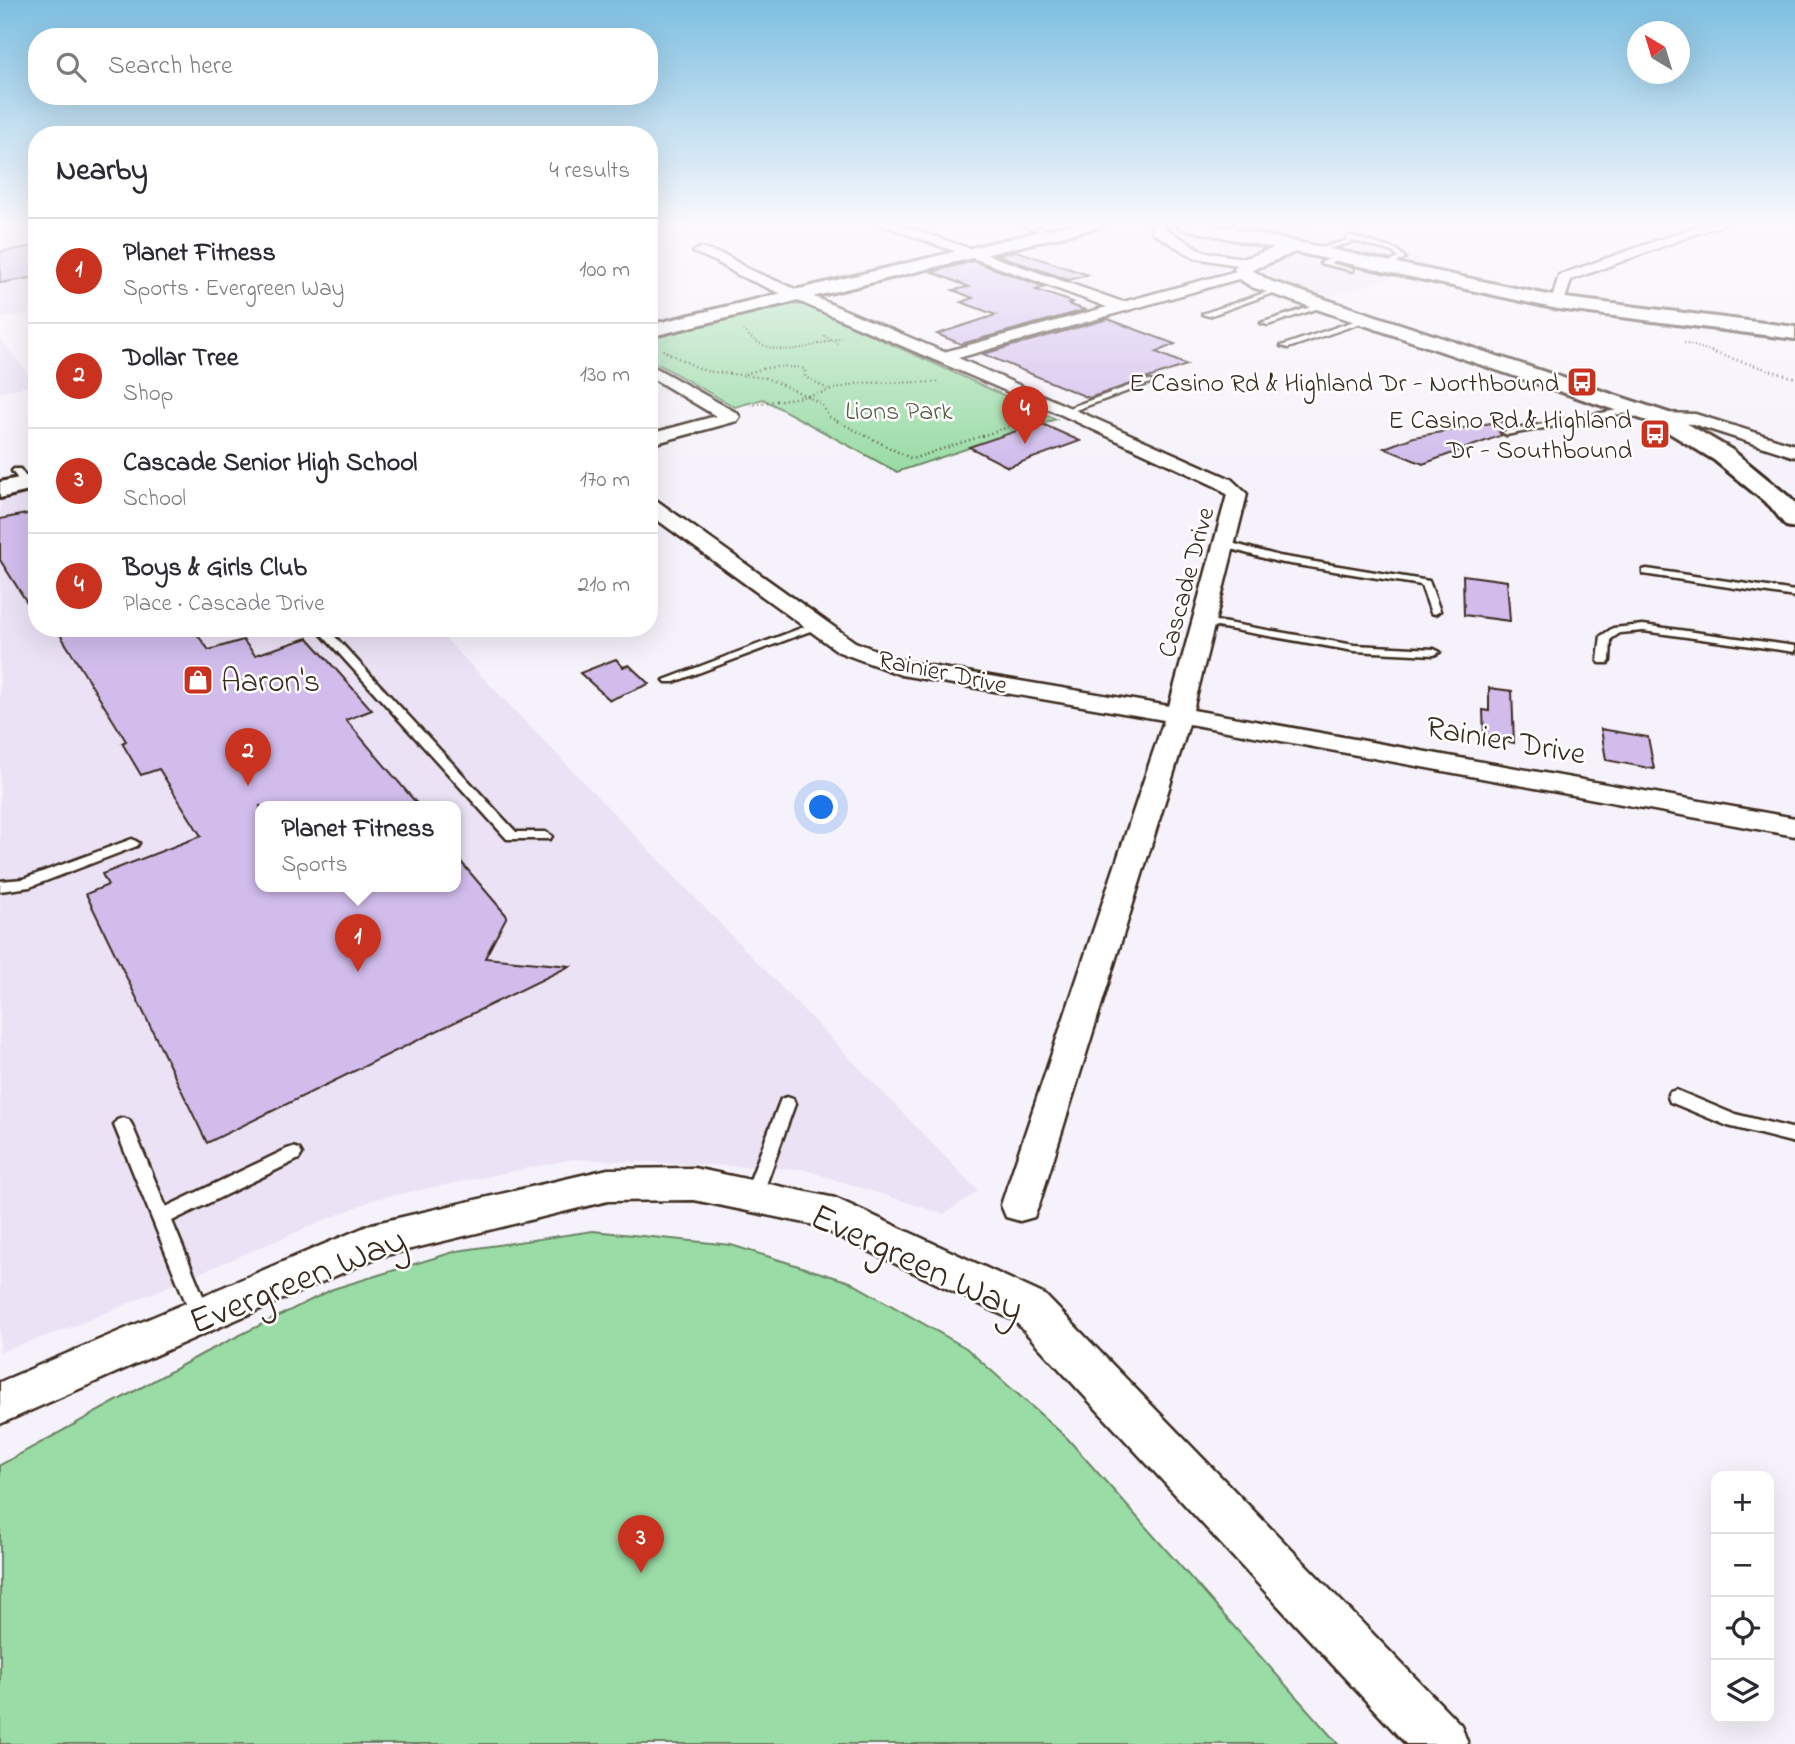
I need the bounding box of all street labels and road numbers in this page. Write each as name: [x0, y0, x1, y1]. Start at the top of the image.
street label: Cascade Drive: [1150, 503, 1226, 662]
street label: Rainier Drive: [874, 642, 1011, 706]
street label: Rainier Drive: [1422, 705, 1590, 780]
street label: Evergreen Way: [800, 1191, 1032, 1339]
street label: Evergreen Way: [181, 1214, 416, 1352]

